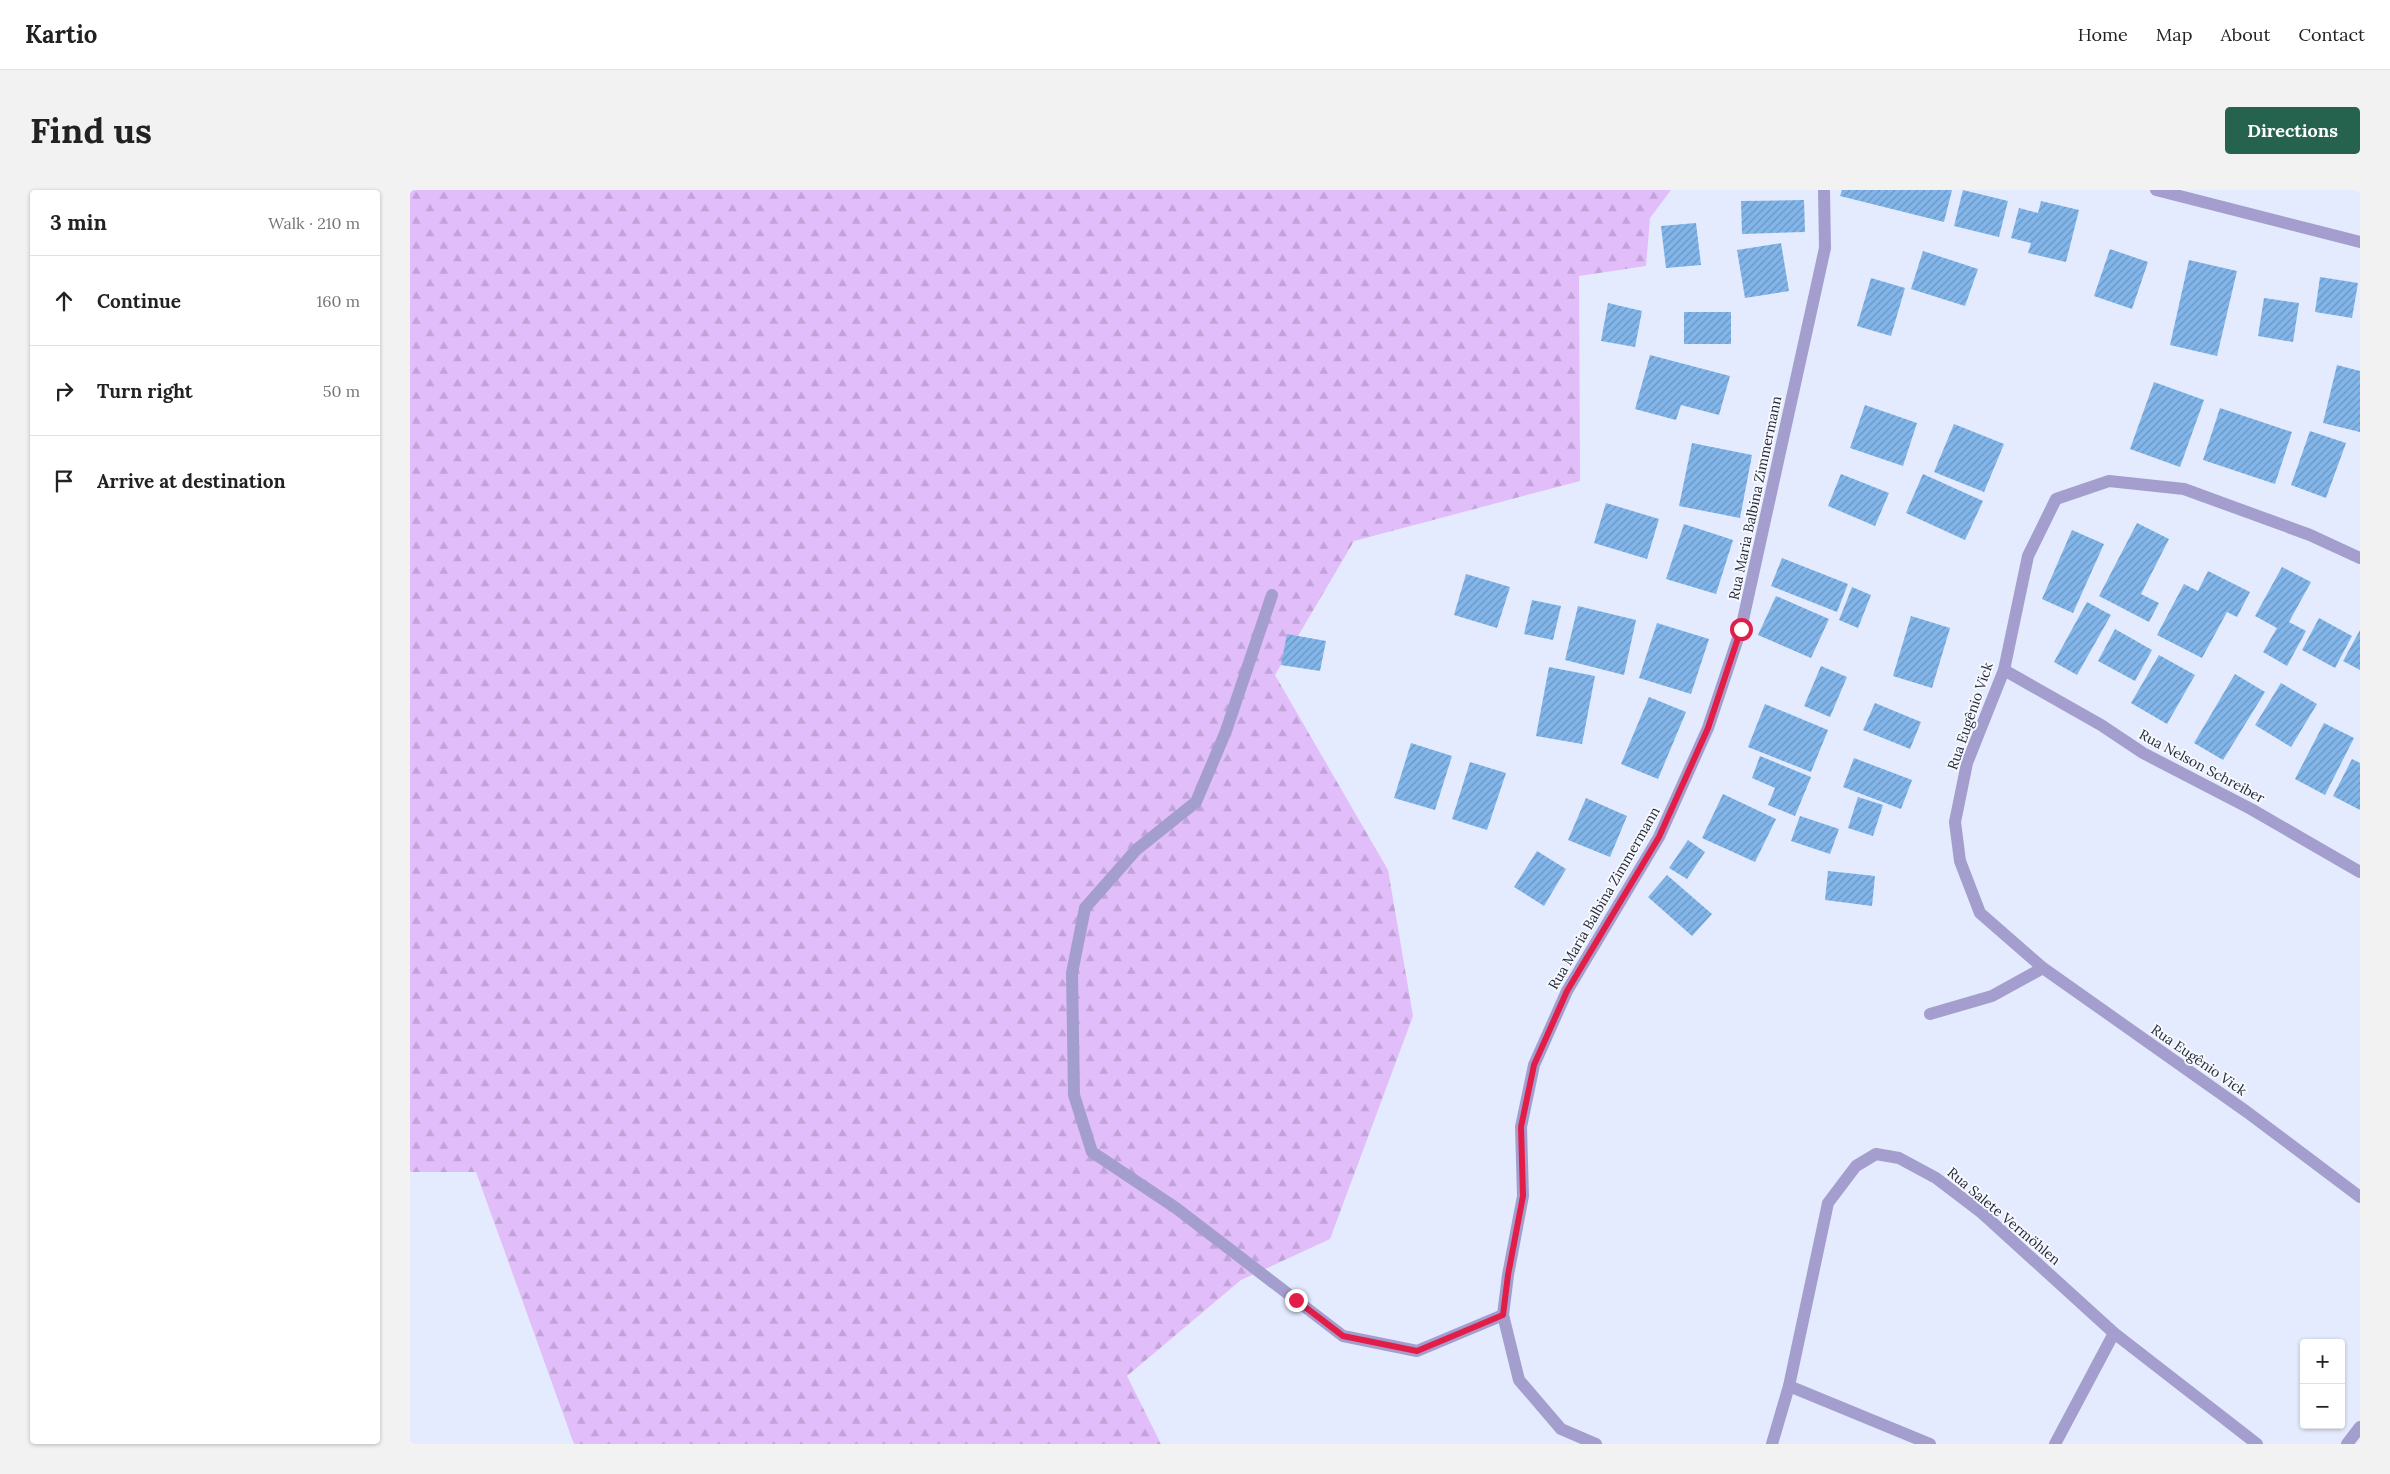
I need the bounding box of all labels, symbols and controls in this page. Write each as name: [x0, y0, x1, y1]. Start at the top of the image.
text: Kartio: [25, 19, 97, 50]
text: Home: [2078, 23, 2128, 46]
text: Map: [2156, 23, 2192, 46]
text: About: [2220, 23, 2270, 46]
text: Contact: [2298, 23, 2365, 46]
button: Directions: [2225, 107, 2360, 154]
text: Find us: [30, 108, 152, 153]
text: 3 min: [50, 209, 107, 236]
text: Walk · 210 m: [268, 213, 360, 233]
icon: ahead: [50, 287, 78, 315]
text: Continue: [97, 289, 181, 313]
text: 160 m: [316, 291, 360, 311]
icon: right: [50, 377, 78, 405]
text: Turn right: [97, 379, 193, 403]
text: 50 m: [323, 381, 360, 401]
street label: Rua Maria Balbina Zimmermann: [1725, 394, 1786, 602]
icon: arrive: [50, 467, 78, 495]
text: Arrive at destination: [97, 469, 286, 493]
route start: [1730, 618, 1753, 641]
street label: Rua Eugênio Vick: [1943, 659, 1997, 772]
street label: Rua Nelson Schreiber: [2136, 725, 2268, 807]
street label: Rua Maria Balbina Zimmermann: [1544, 803, 1664, 993]
street label: Rua Eugênio Vick: [2148, 1020, 2251, 1100]
street label: Rua Salete Vermöhlen: [1944, 1163, 2065, 1269]
route end: [1285, 1289, 1308, 1312]
map controls: [2300, 1339, 2345, 1429]
button: +: [2300, 1339, 2345, 1384]
button: −: [2300, 1384, 2345, 1429]

